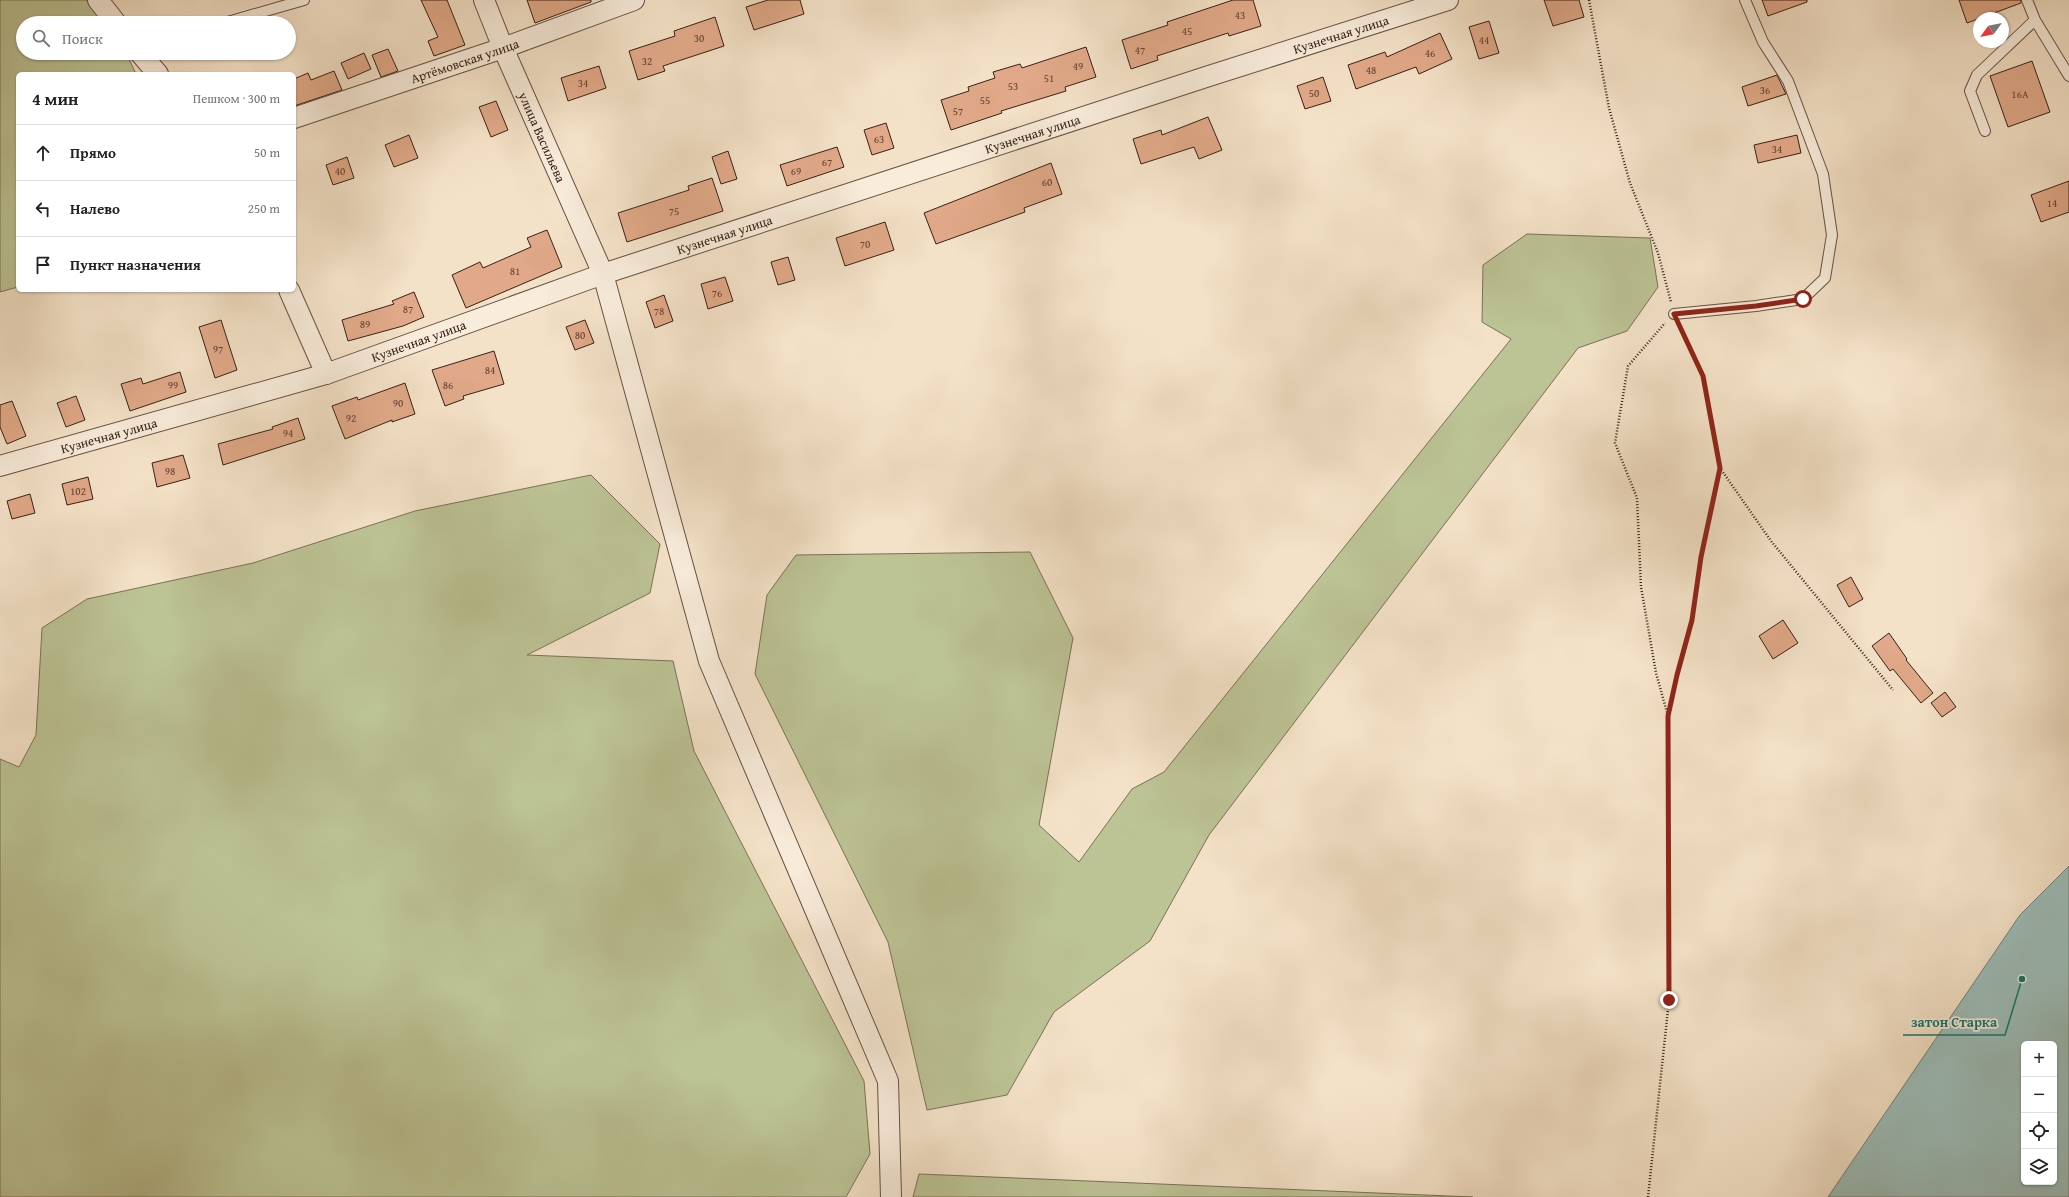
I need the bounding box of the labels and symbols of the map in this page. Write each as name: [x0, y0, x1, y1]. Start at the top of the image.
house number: 43: [1235, 7, 1245, 23]
street label: Кузнечная улица: [1291, 10, 1392, 58]
north arrow: [1973, 12, 2009, 48]
house number: 45: [1182, 23, 1192, 39]
house number: 30: [694, 30, 704, 46]
house number: 44: [1479, 32, 1489, 48]
street label: Артёмовская улица: [408, 33, 522, 88]
house number: 47: [1135, 42, 1145, 58]
house number: 46: [1425, 45, 1435, 61]
house number: 32: [642, 53, 652, 69]
house number: 49: [1073, 58, 1083, 74]
house number: 48: [1366, 62, 1376, 78]
house number: 51: [1044, 70, 1054, 86]
house number: 34: [578, 75, 588, 91]
house number: 53: [1008, 78, 1018, 94]
house number: 36: [1760, 82, 1770, 98]
house number: 50: [1309, 85, 1319, 101]
house number: 16А: [2011, 86, 2029, 102]
street label: улица Васильева: [514, 88, 571, 186]
house number: 55: [980, 92, 990, 108]
house number: 57: [953, 103, 963, 119]
street label: Кузнечная улица: [982, 109, 1083, 158]
house number: 63: [874, 131, 884, 147]
house number: 34: [1772, 141, 1782, 157]
house number: 67: [822, 154, 832, 170]
house number: 40: [335, 163, 345, 179]
house number: 69: [791, 163, 801, 179]
house number: 60: [1042, 174, 1052, 190]
house number: 14: [2047, 195, 2057, 211]
house number: 75: [669, 203, 679, 219]
street label: Кузнечная улица: [674, 210, 775, 259]
house number: 70: [860, 236, 870, 252]
house number: 81: [510, 263, 520, 279]
house number: 76: [712, 285, 722, 301]
route start: [1794, 290, 1812, 308]
house number: 87: [403, 301, 413, 317]
house number: 78: [654, 303, 664, 319]
street label: Кузнечная улица: [369, 315, 469, 366]
house number: 89: [360, 316, 370, 332]
house number: 80: [575, 327, 585, 343]
house number: 97: [213, 341, 223, 357]
house number: 84: [485, 362, 495, 378]
house number: 99: [168, 377, 178, 393]
house number: 86: [443, 377, 453, 393]
house number: 90: [393, 395, 403, 411]
house number: 92: [346, 410, 356, 426]
street label: Кузнечная улица: [58, 412, 160, 458]
house number: 94: [283, 425, 293, 441]
house number: 98: [165, 463, 175, 479]
house number: 102: [70, 483, 86, 499]
route end: [1660, 991, 1678, 1009]
callout: затон Старка: [1903, 1009, 2005, 1035]
text: затон Старка: [1911, 1012, 1998, 1032]

